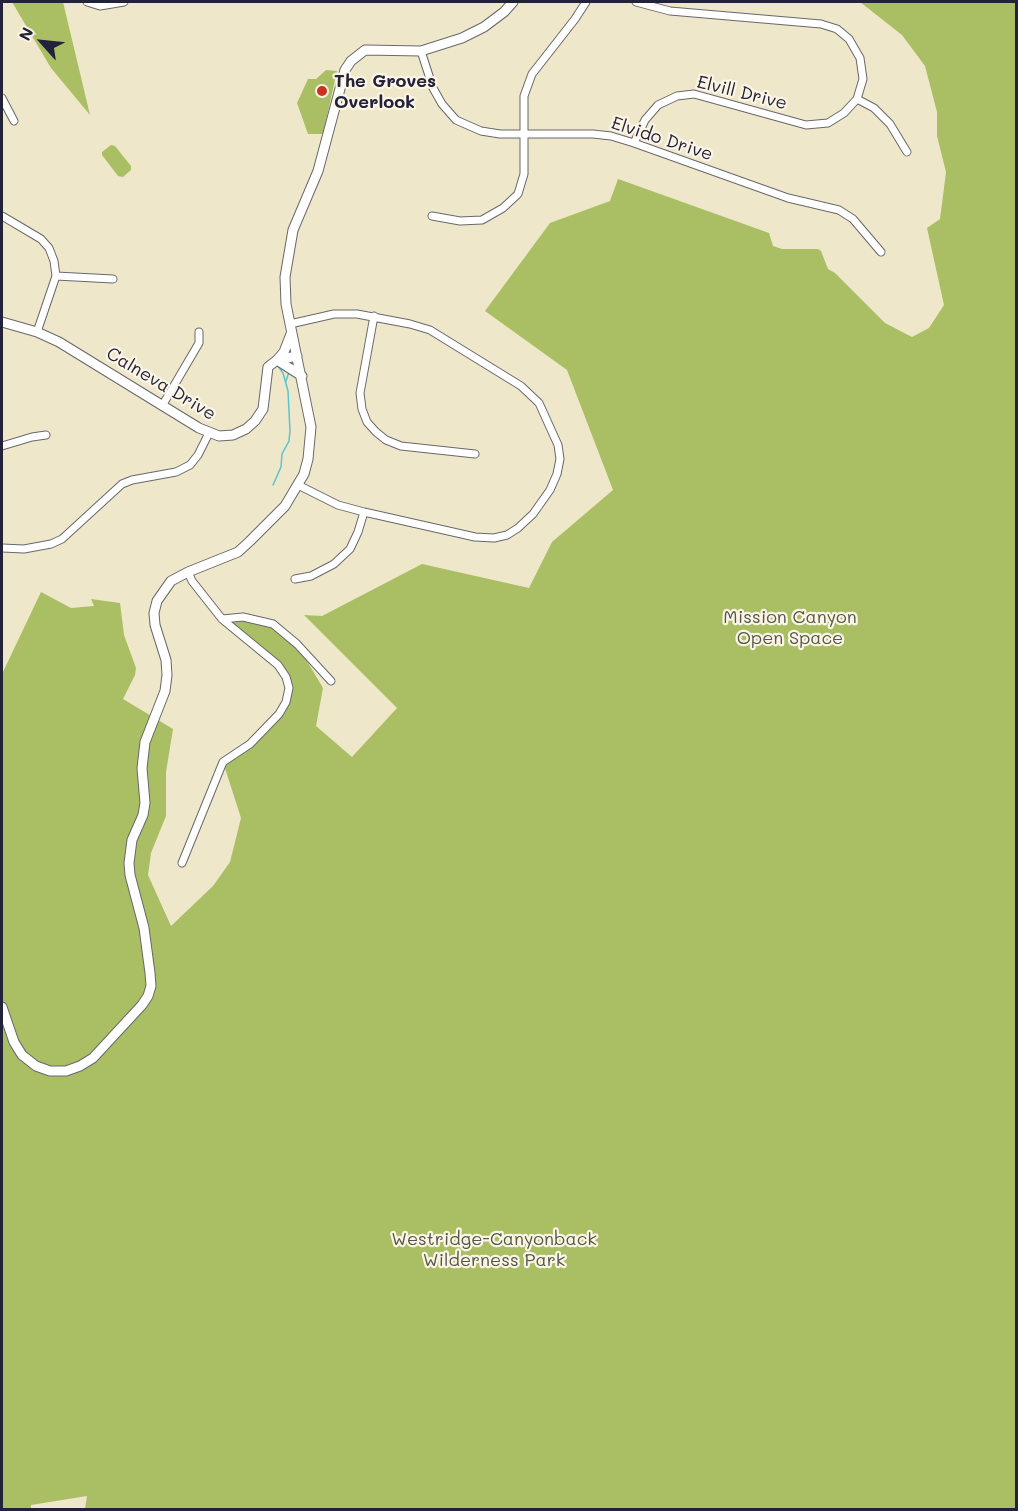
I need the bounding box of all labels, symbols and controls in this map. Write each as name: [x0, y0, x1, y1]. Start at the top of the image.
north arrow: [12, 12, 72, 72]
text: N: [13, 23, 38, 44]
place label: The Groves Overlook: [334, 70, 436, 112]
street label: Elvill Drive: [695, 71, 789, 115]
marker: The Groves Overlook: [315, 84, 329, 98]
street label: Elvido Drive: [609, 112, 715, 166]
street label: Calneva Drive: [102, 343, 220, 425]
park label: Mission Canyon Open Space: [723, 606, 857, 648]
park label: Westridge-Canyonback Wilderness Park: [391, 1228, 597, 1270]

